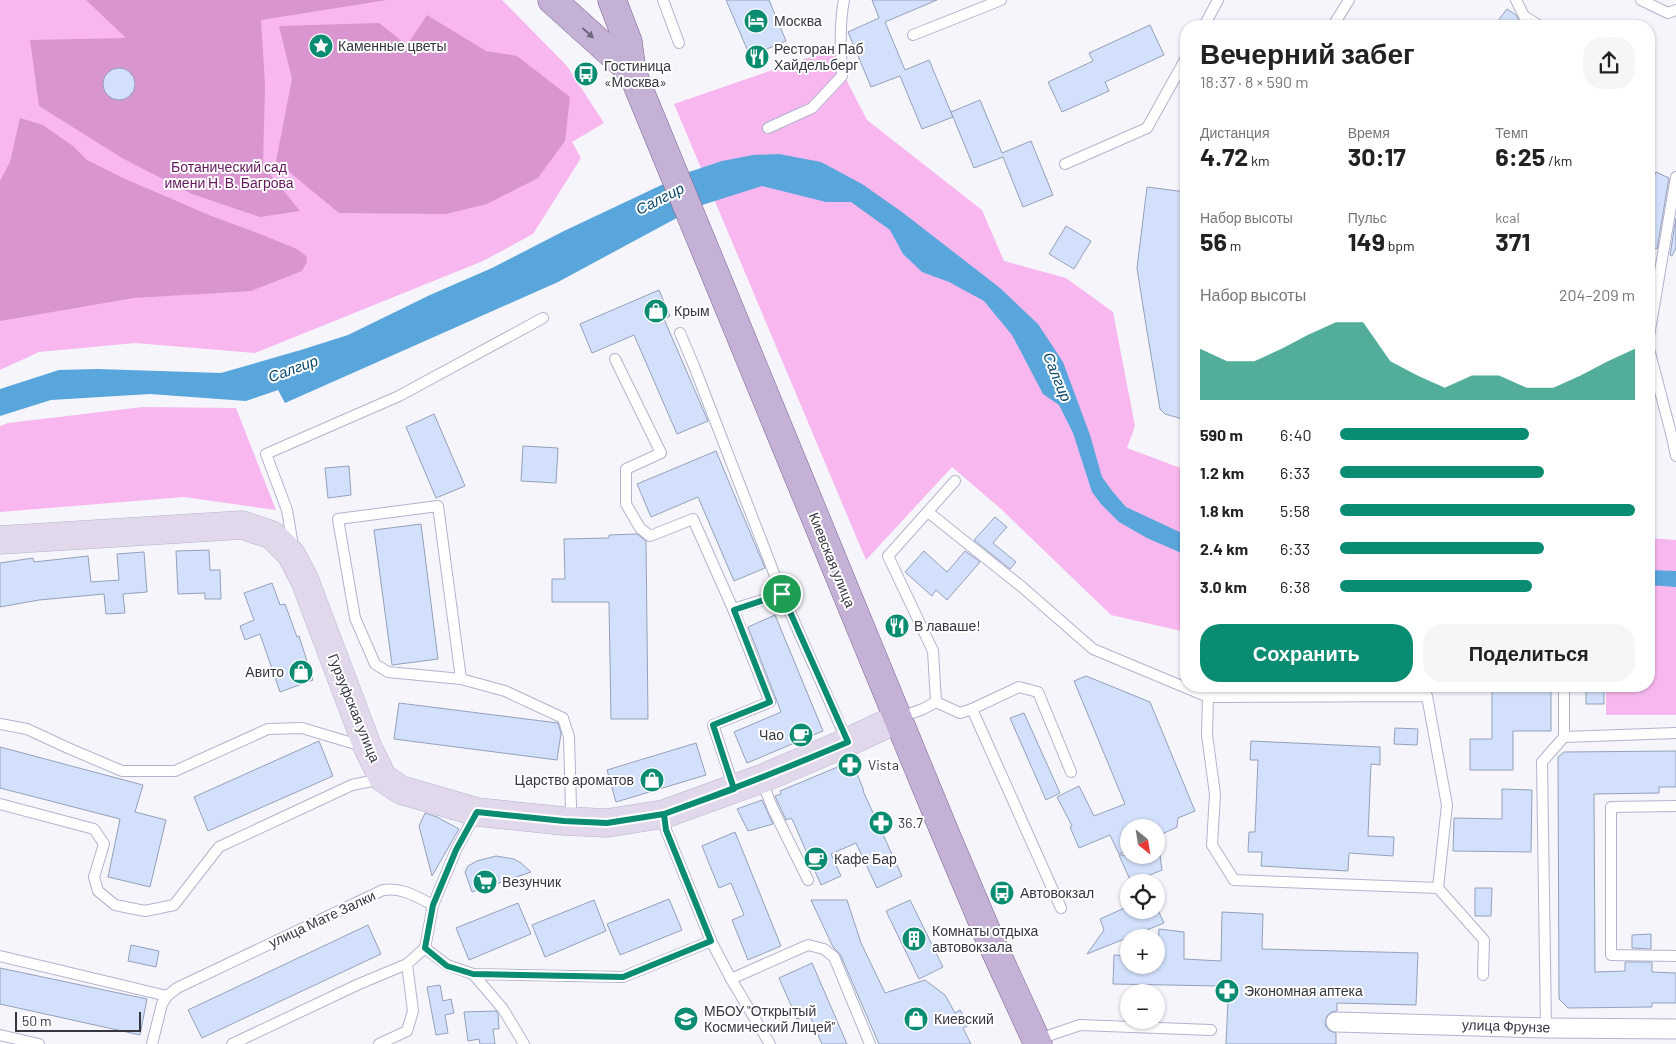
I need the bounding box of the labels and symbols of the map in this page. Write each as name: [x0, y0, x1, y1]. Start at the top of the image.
hotel icon: Москва: [743, 8, 769, 34]
place label: Москва: [774, 12, 822, 29]
one-way arrow: [582, 27, 594, 39]
place icon: Каменные цветы: [308, 33, 334, 59]
place label: Каменные цветы: [338, 37, 447, 54]
place label: Ресторан Паб Хайдельберг: [774, 40, 864, 73]
restaurant icon: Ресторан Паб Хайдельберг: [744, 44, 770, 70]
place label: Гостиница «Москва»: [604, 57, 671, 90]
bus stop icon: Гостиница «Москва»: [573, 61, 599, 87]
park label: Ботанический сад имени Н. В. Багрова: [164, 158, 294, 191]
water label: Салгир: [632, 178, 687, 218]
shop icon: Крым: [643, 298, 669, 324]
place label: Крым: [674, 302, 710, 319]
water label: Салгир: [1040, 349, 1076, 404]
water label: Салгир: [265, 351, 320, 385]
street label: Киевская улица: [806, 510, 859, 610]
pin: [761, 573, 803, 615]
restaurant icon: В лаваше!: [884, 613, 910, 639]
place label: В лаваше!: [914, 617, 981, 634]
street label: Гурзуфская улица: [325, 651, 384, 765]
shop icon: Авито: [288, 659, 314, 685]
place label: Авито: [245, 663, 284, 680]
cafe icon: Чао: [788, 722, 814, 748]
place label: Чао: [759, 726, 784, 743]
pharmacy icon: Vista: [837, 752, 863, 778]
place label: Vista: [868, 756, 899, 773]
shop icon: Царство ароматов: [639, 767, 665, 793]
place label: Царство ароматов: [515, 771, 634, 788]
pharmacy icon: 36.7: [868, 810, 894, 836]
place label: 36.7: [898, 814, 923, 831]
north arrow: [1120, 819, 1165, 864]
cafe icon: Кафе Бар: [803, 846, 829, 872]
place label: Кафе Бар: [834, 850, 897, 867]
supermarket icon: Везунчик: [472, 869, 498, 895]
place label: Везунчик: [502, 873, 562, 890]
bus stop icon: Автовокзал: [989, 880, 1015, 906]
place label: Автовокзал: [1020, 884, 1094, 901]
street label: улица Мате Залки: [266, 886, 378, 951]
place label: Комнаты отдыха автовокзала: [932, 922, 1039, 955]
building icon: Комнаты отдыха автовокзала: [901, 926, 927, 952]
pharmacy icon: Экономная аптека: [1214, 978, 1240, 1004]
place label: Экономная аптека: [1244, 982, 1363, 999]
place label: МБОУ "Открытый Космический Лицей": [704, 1002, 836, 1035]
school or university icon: МБОУ "Открытый Космический Лицей": [673, 1006, 699, 1032]
shop icon: Киевский: [903, 1006, 929, 1032]
scale bar: [15, 1009, 141, 1032]
place label: Киевский: [934, 1010, 994, 1027]
street label: улица Фрунзе: [1462, 1015, 1551, 1036]

